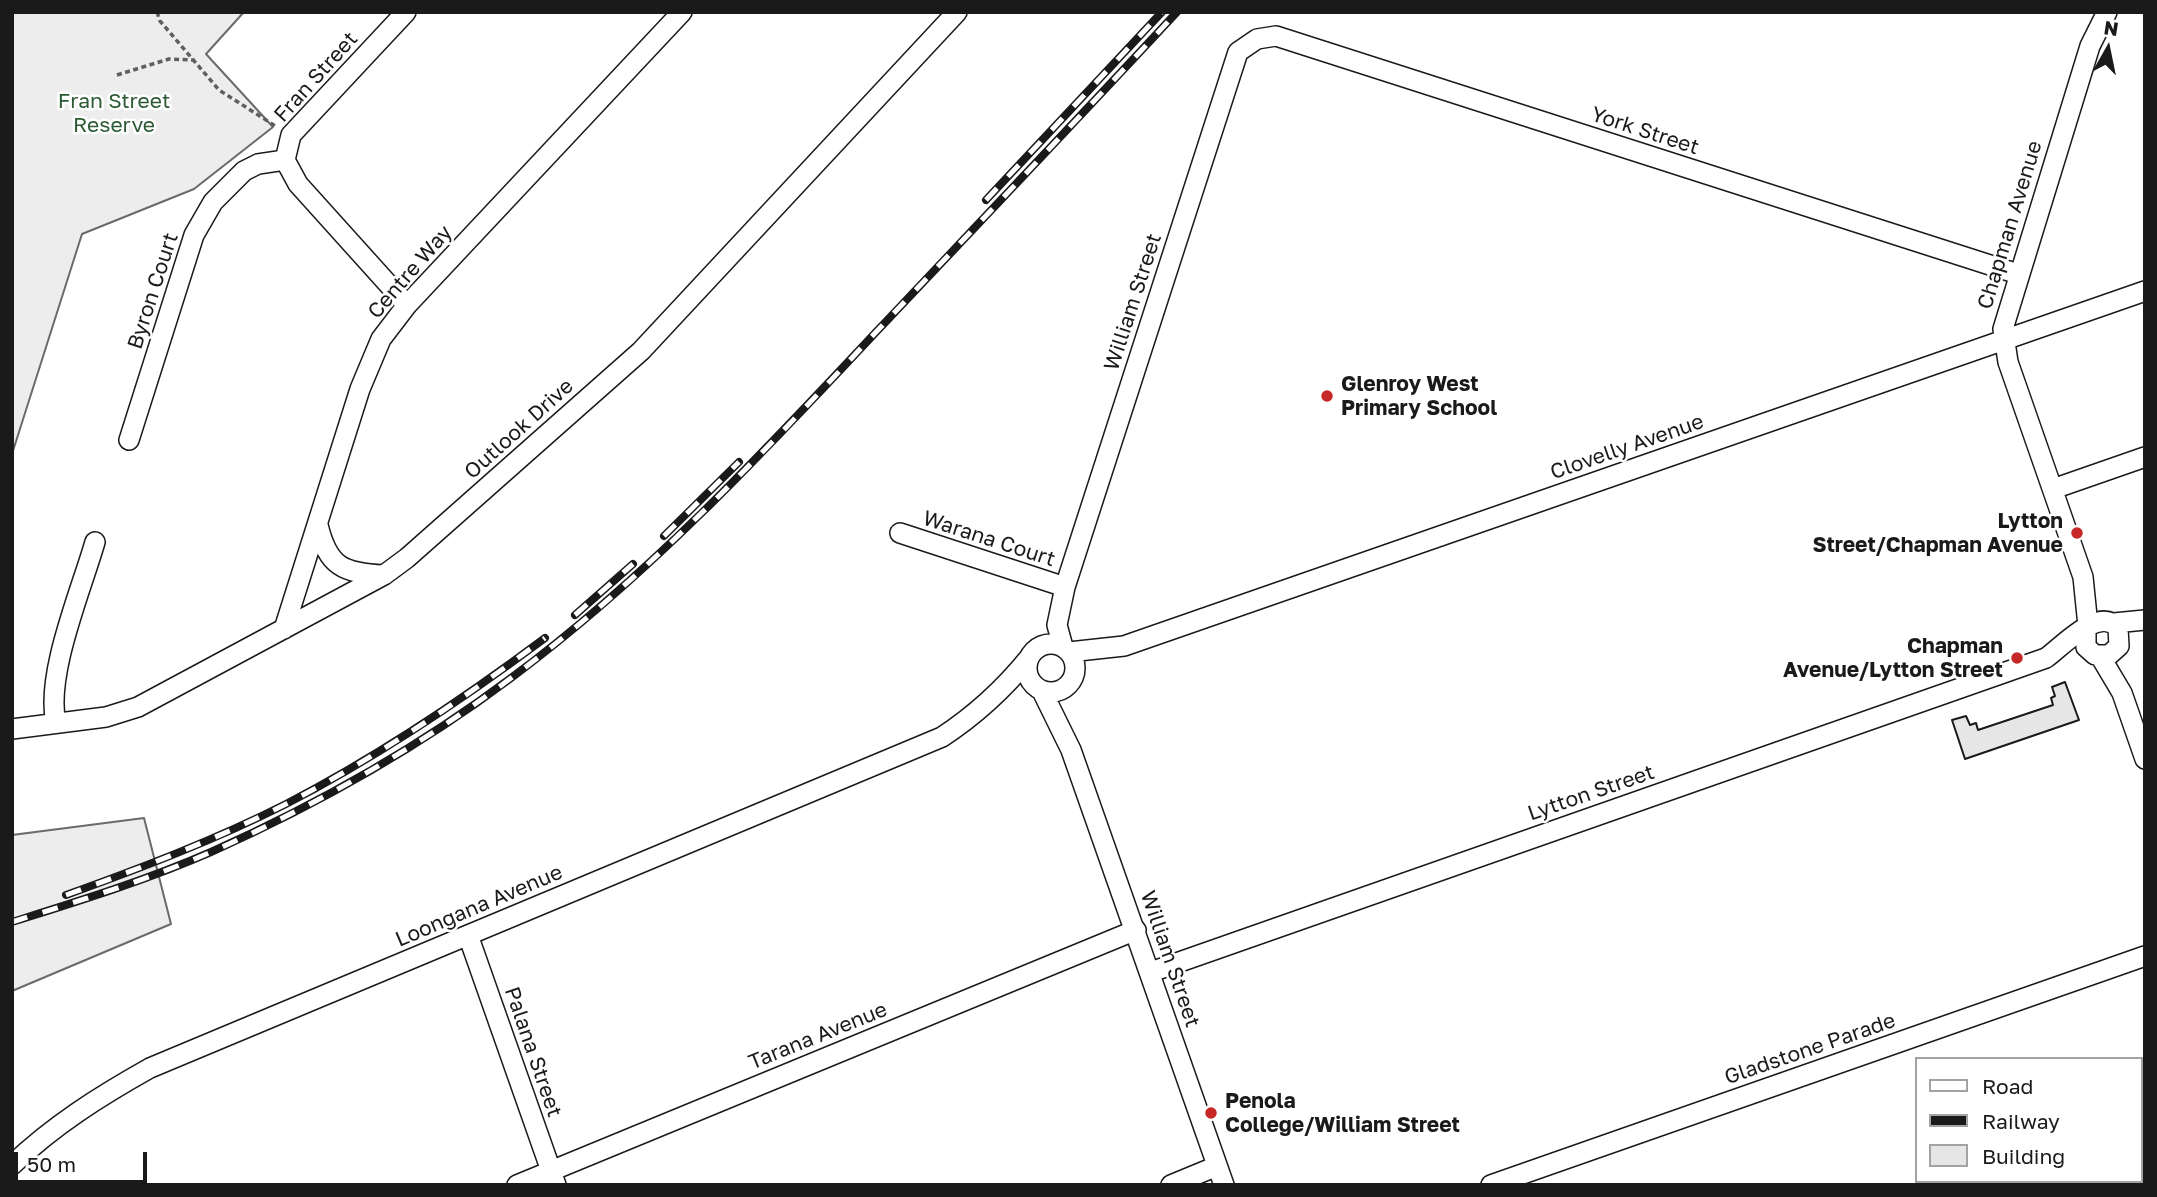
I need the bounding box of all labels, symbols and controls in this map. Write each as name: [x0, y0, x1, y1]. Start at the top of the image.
north arrow: [2073, 14, 2143, 84]
text: N: [2102, 15, 2120, 40]
street label: Fran Street: [269, 27, 363, 127]
park label: Fran Street Reserve: [58, 88, 170, 138]
street label: York Street: [1588, 102, 1702, 160]
street label: Chapman Avenue: [1972, 138, 2048, 312]
street label: Centre Way: [363, 220, 457, 324]
street label: Byron Court: [122, 230, 184, 352]
street label: William Street: [1099, 230, 1167, 374]
place label: Glenroy West Primary School: [1341, 371, 1497, 421]
street label: Outlook Drive: [459, 374, 579, 484]
marker: Glenroy West Primary School: [1319, 388, 1335, 404]
street label: Clovelly Avenue: [1547, 409, 1707, 485]
street label: Warana Court: [920, 506, 1058, 572]
place label: Lytton Street/Chapman Avenue: [1813, 508, 2063, 558]
marker: Lytton Street/Chapman Avenue: [2069, 525, 2085, 541]
place label: Chapman Avenue/Lytton Street: [1783, 633, 2003, 683]
marker: Chapman Avenue/Lytton Street: [2009, 650, 2025, 666]
street label: Lytton Street: [1524, 760, 1658, 826]
street label: Loongana Avenue: [392, 859, 566, 953]
street label: William Street: [1135, 887, 1205, 1031]
street label: Palana Street: [499, 984, 567, 1120]
street label: Tarana Avenue: [745, 997, 891, 1075]
street label: Gladstone Parade: [1721, 1008, 1899, 1090]
legend: [1916, 1057, 2143, 1183]
text: Road: [1982, 1073, 2033, 1099]
place label: Penola College/William Street: [1225, 1088, 1460, 1138]
marker: Penola College/William Street: [1203, 1105, 1219, 1121]
text: Railway: [1982, 1108, 2060, 1134]
scale bar: [18, 1138, 150, 1182]
text: Building: [1982, 1143, 2065, 1169]
text: 50 m: [27, 1151, 76, 1177]

